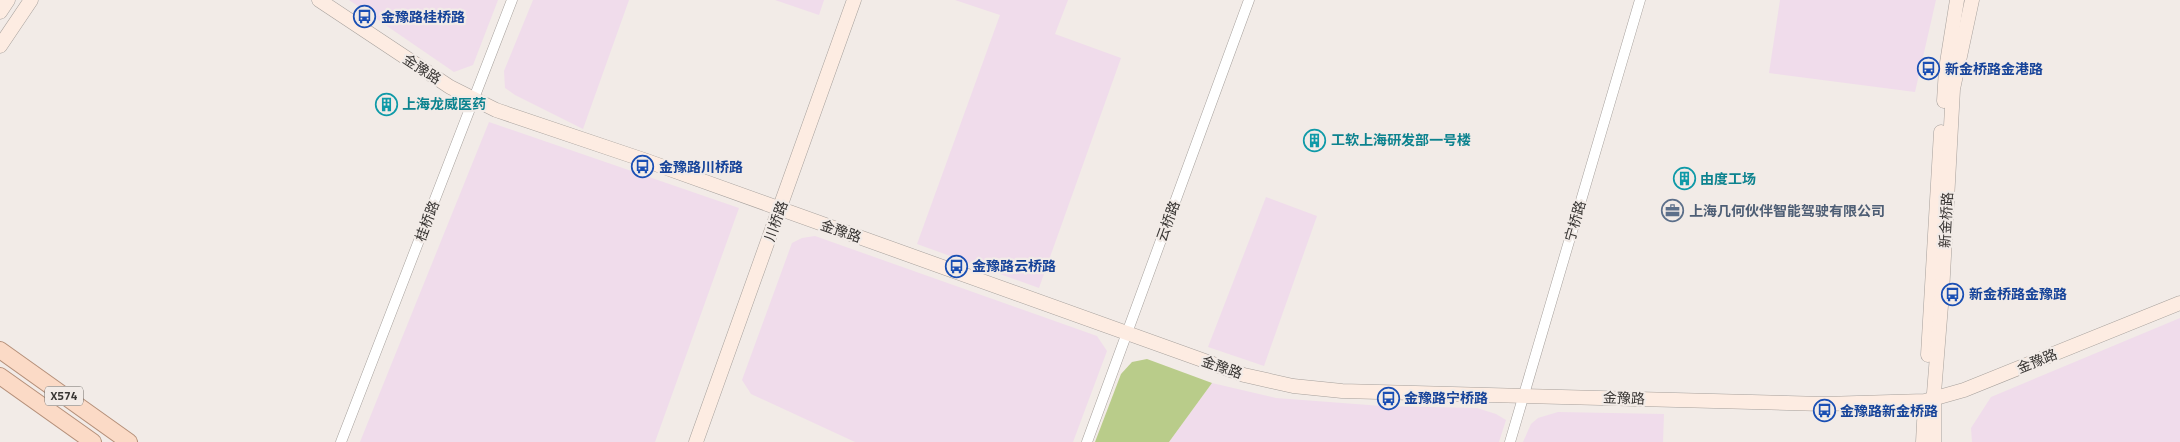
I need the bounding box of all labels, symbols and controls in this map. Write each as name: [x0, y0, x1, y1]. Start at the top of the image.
bus stop icon: 金豫路桂桥路: [353, 5, 377, 29]
place label: 金豫路桂桥路: [381, 6, 465, 27]
street label: 金豫路: [399, 48, 446, 89]
bus stop icon: 新金桥路金港路: [1917, 57, 1941, 81]
place label: 新金桥路金港路: [1945, 58, 2043, 79]
building icon: 上海龙威医药: [374, 92, 398, 116]
place label: 上海龙威医药: [402, 93, 486, 114]
building icon: 工软上海研发部一号楼: [1303, 128, 1327, 152]
place label: 工软上海研发部一号楼: [1331, 129, 1471, 150]
bus stop icon: 金豫路川桥路: [631, 155, 655, 179]
place label: 金豫路川桥路: [659, 156, 743, 177]
building icon: 由度工场: [1672, 167, 1696, 191]
place label: 由度工场: [1700, 168, 1756, 189]
street label: 新金桥路: [1934, 191, 1957, 248]
street label: 桂桥路: [409, 197, 444, 244]
street label: 川桥路: [758, 198, 793, 244]
street label: 云桥路: [1150, 198, 1185, 244]
street label: 宁桥路: [1559, 198, 1590, 244]
office icon: 上海几何伙伴智能驾驶有限公司: [1661, 199, 1685, 223]
place label: 上海几何伙伴智能驾驶有限公司: [1689, 200, 1885, 221]
street label: 金豫路: [818, 214, 864, 247]
bus stop icon: 金豫路云桥路: [944, 254, 968, 278]
place label: 金豫路云桥路: [972, 255, 1056, 276]
bus stop icon: 新金桥路金豫路: [1941, 282, 1965, 306]
place label: 新金桥路金豫路: [1969, 283, 2067, 304]
street label: 金豫路: [2013, 343, 2060, 378]
street label: 金豫路: [1199, 350, 1245, 383]
road number: X574: [45, 386, 83, 406]
bus stop icon: 金豫路宁桥路: [1376, 386, 1400, 410]
street label: 金豫路: [1603, 386, 1645, 409]
place label: 金豫路宁桥路: [1404, 387, 1488, 408]
bus stop icon: 金豫路新金桥路: [1812, 399, 1836, 423]
place label: 金豫路新金桥路: [1840, 400, 1938, 421]

